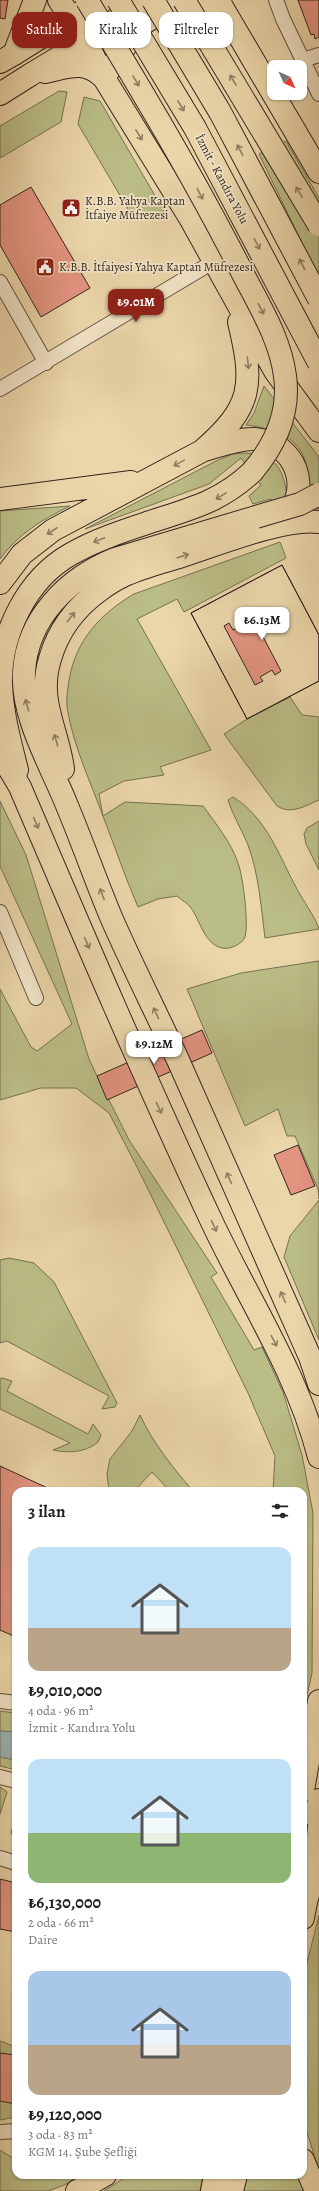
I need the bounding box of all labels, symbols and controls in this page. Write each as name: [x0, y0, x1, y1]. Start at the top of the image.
chip: Satılık: [12, 12, 77, 48]
chip: Kiralık: [85, 12, 151, 48]
chip: Filtreler: [159, 12, 233, 48]
north arrow: [267, 60, 307, 100]
map controls: [267, 60, 307, 100]
one-way arrow: [132, 75, 140, 86]
one-way arrow: [229, 75, 237, 86]
one-way arrow: [178, 100, 186, 112]
one-way arrow: [135, 129, 143, 141]
street label: İzmit - Kandıra Yolu: [192, 131, 253, 227]
one-way arrow: [236, 144, 244, 156]
one-way arrow: [294, 186, 302, 198]
one-way arrow: [197, 188, 205, 200]
place label: K.B.B. Yahya Kaptan İtfaiye Müfrezesi: [85, 193, 186, 223]
public building icon: K.B.B. Yahya Kaptan İtfaiye Müfrezesi: [60, 197, 82, 219]
one-way arrow: [254, 238, 261, 250]
public building icon: K.B.B. İtfaiyesi Yahya Kaptan Müfrezesi: [34, 256, 56, 278]
place label: K.B.B. İtfaiyesi Yahya Kaptan Müfrezesi: [59, 259, 253, 275]
one-way arrow: [297, 259, 305, 271]
pin: ₺9.01M: [103, 289, 169, 323]
text: ₺9.01M: [117, 293, 155, 310]
one-way arrow: [258, 303, 265, 315]
one-way arrow: [244, 356, 251, 369]
one-way arrow: [173, 460, 185, 467]
one-way arrow: [215, 493, 227, 501]
one-way arrow: [47, 527, 58, 535]
one-way arrow: [94, 537, 106, 545]
one-way arrow: [176, 552, 189, 559]
pin: ₺6.13M: [229, 607, 295, 641]
text: ₺6.13M: [243, 611, 281, 628]
one-way arrow: [67, 612, 76, 623]
one-way arrow: [23, 698, 31, 711]
one-way arrow: [52, 734, 59, 747]
one-way arrow: [32, 817, 40, 829]
one-way arrow: [98, 889, 106, 901]
one-way arrow: [84, 936, 91, 948]
one-way arrow: [152, 1007, 159, 1019]
pin: ₺9.12M: [121, 1031, 187, 1065]
text: ₺9.12M: [135, 1035, 173, 1052]
one-way arrow: [156, 1102, 163, 1114]
one-way arrow: [225, 1173, 233, 1185]
one-way arrow: [211, 1220, 218, 1232]
one-way arrow: [279, 1291, 286, 1303]
one-way arrow: [271, 1335, 278, 1347]
text: 3 ilan: [28, 1500, 65, 1523]
icon: filters: [269, 1500, 291, 1522]
icon: home: [124, 1573, 196, 1645]
text: ₺9,010,000: [28, 1679, 102, 1702]
text: 4 oda · 96 m²: [28, 1702, 93, 1719]
text: İzmit - Kandıra Yolu: [28, 1719, 136, 1736]
icon: home: [124, 1785, 196, 1857]
text: ₺6,130,000: [28, 1891, 101, 1914]
text: 2 oda · 66 m²: [28, 1914, 94, 1931]
text: Daire: [28, 1931, 58, 1948]
icon: home: [124, 1997, 196, 2069]
text: ₺9,120,000: [28, 2103, 102, 2126]
text: 3 oda · 83 m²: [28, 2126, 93, 2143]
text: KGM 14. Şube Şefliği: [28, 2143, 138, 2160]

